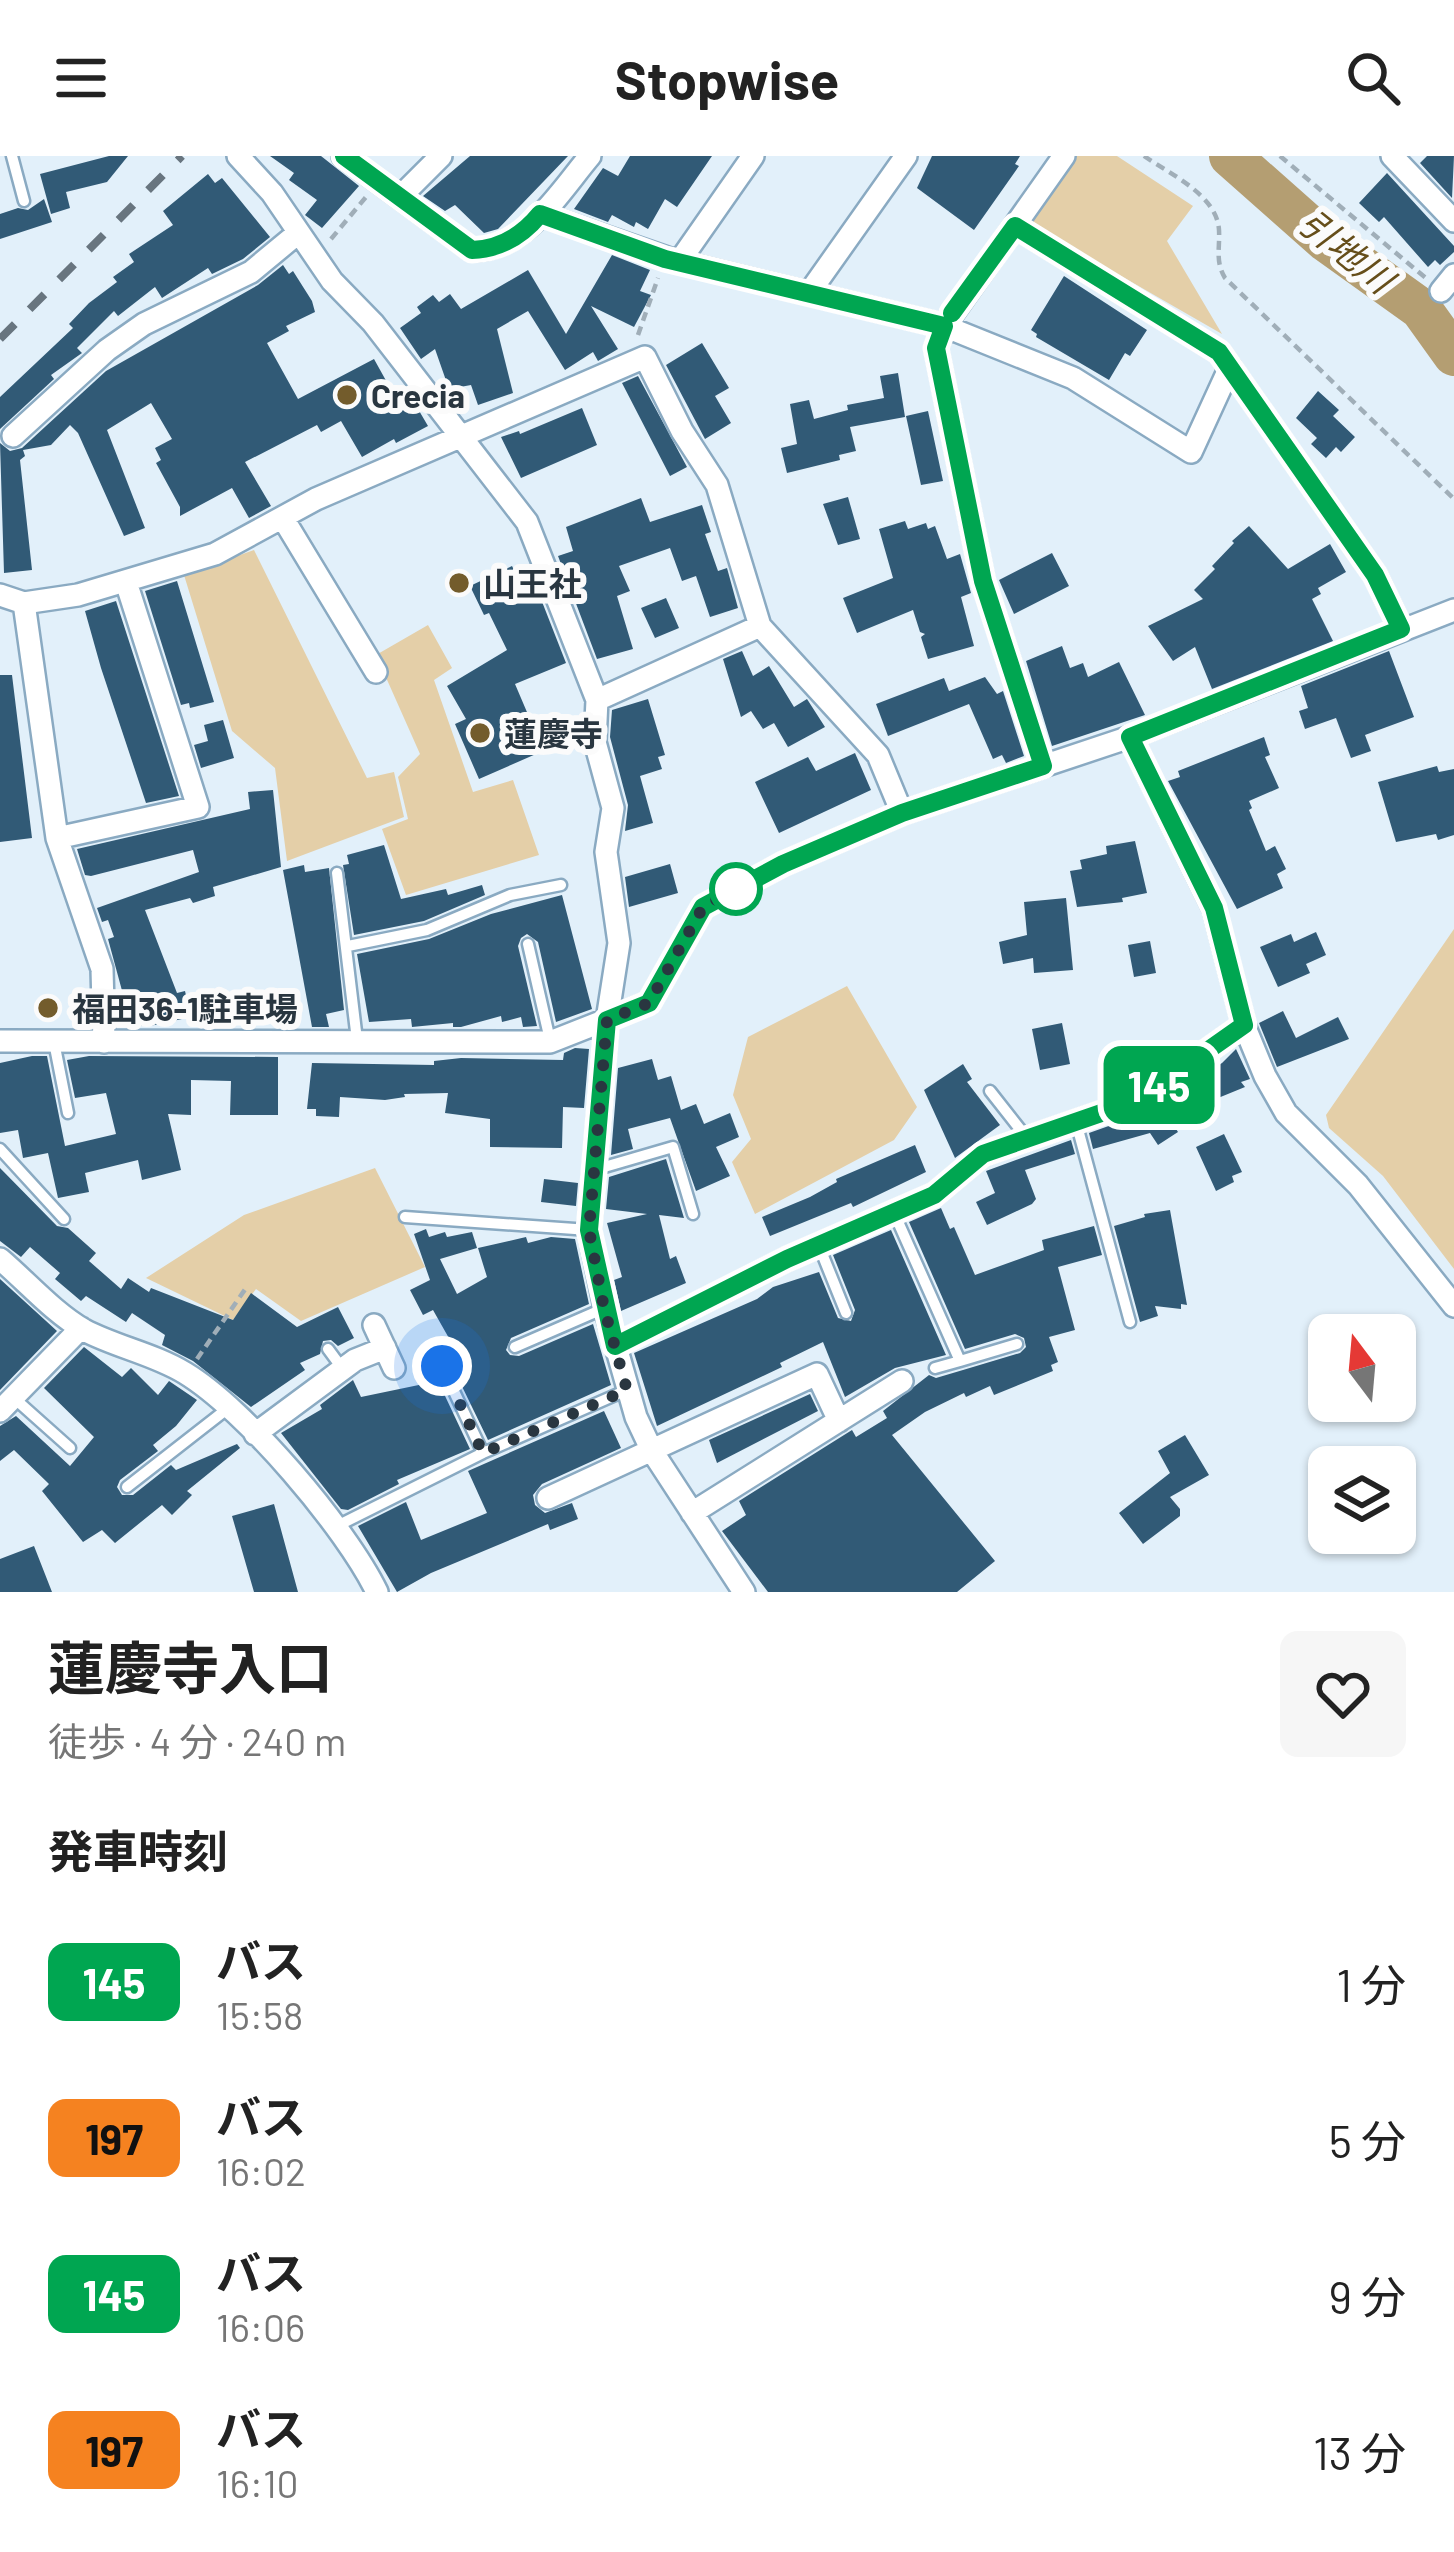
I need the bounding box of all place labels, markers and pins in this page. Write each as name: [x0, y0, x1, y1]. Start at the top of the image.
place label: Crecia: [371, 375, 465, 415]
marker: Crecia: [334, 382, 360, 408]
place label: 山王社: [483, 563, 582, 603]
marker: 山王社: [446, 570, 472, 596]
place label: 蓮慶寺: [504, 713, 603, 753]
marker: 蓮慶寺: [467, 720, 493, 746]
unlabelled marker: [711, 864, 761, 914]
place label: 福田36-1駐車場: [72, 988, 298, 1028]
marker: 福田36-1駐車場: [35, 995, 61, 1021]

